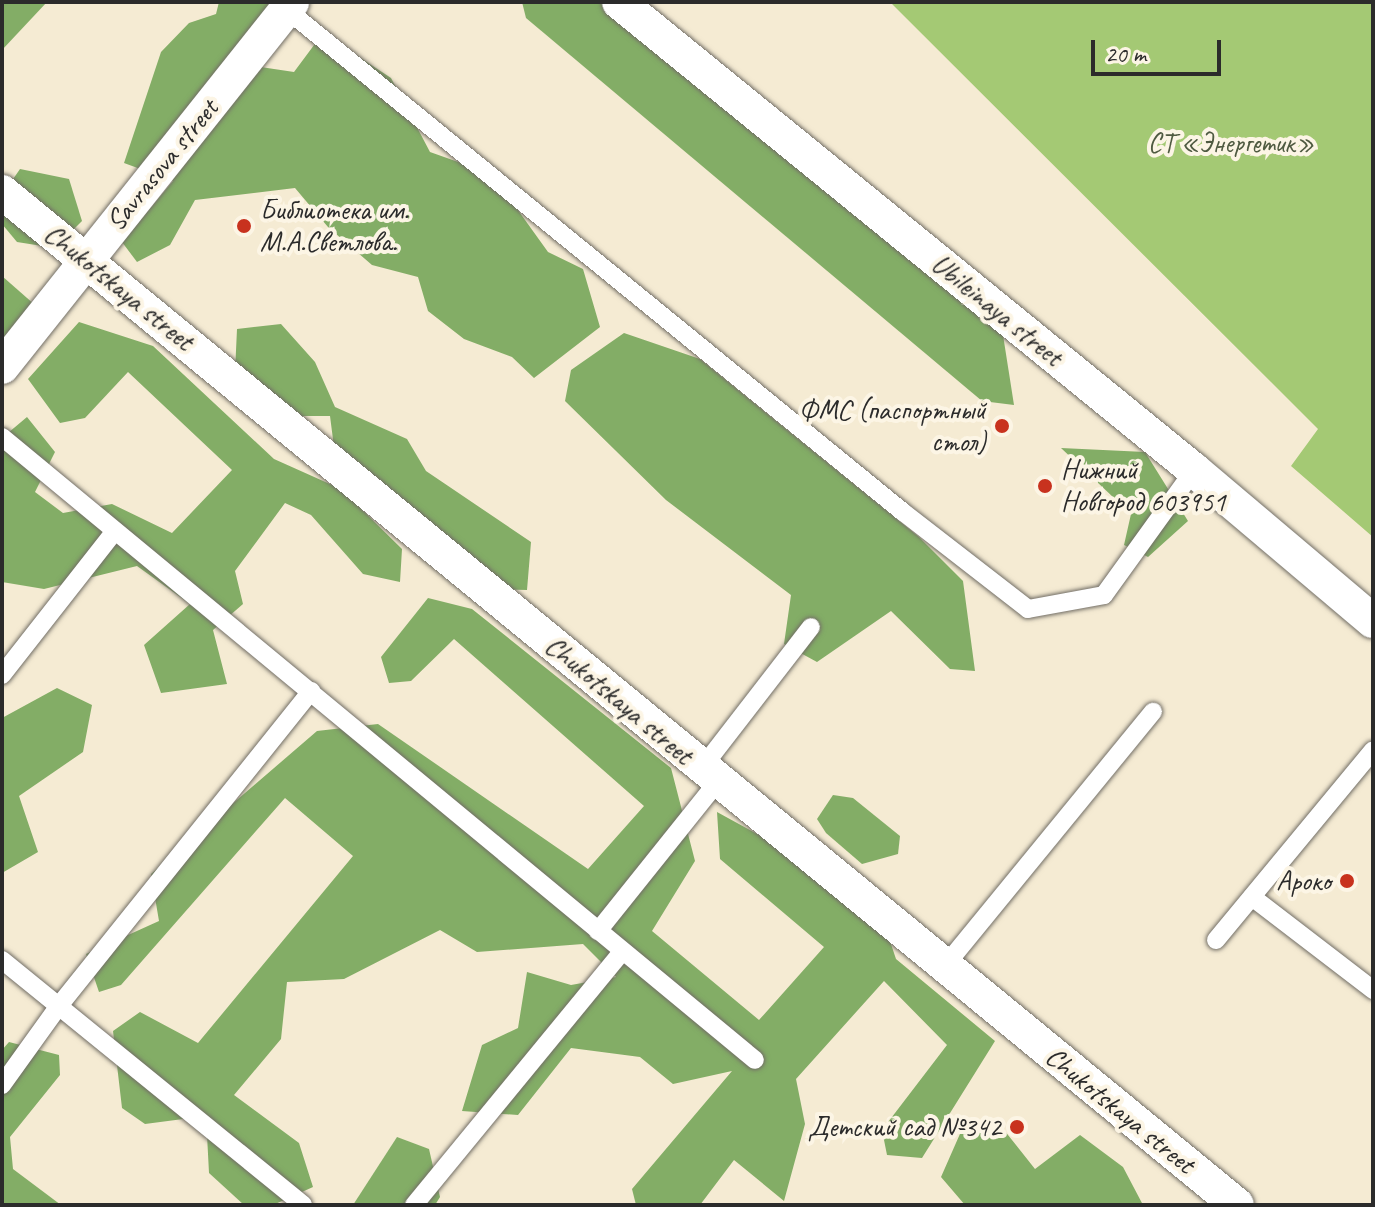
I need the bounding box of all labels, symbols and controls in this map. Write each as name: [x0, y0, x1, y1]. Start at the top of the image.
scale bar: [1095, 24, 1225, 74]
text: 20 m: [1105, 39, 1146, 69]
street label: Savrasova street: [99, 92, 225, 238]
park label: СТ «Энергетик»: [1148, 126, 1314, 160]
place label: Библиотека им. М.А.Светлова.: [260, 193, 408, 259]
street label: Chukotskaya street: [38, 217, 200, 357]
marker: Библиотека им. М.А.Светлова.: [235, 217, 253, 235]
street label: Ubileinaya street: [925, 247, 1069, 373]
place label: ФМС (паспортный стол): [799, 393, 986, 459]
marker: ФМС (паспортный стол): [993, 417, 1011, 435]
place label: Нижний Новгород 603951: [1061, 453, 1226, 519]
marker: Нижний Новгород 603951: [1036, 477, 1054, 495]
street label: Chukotskaya street: [538, 629, 700, 771]
place label: Ароко: [1276, 864, 1331, 898]
marker: Ароко: [1338, 872, 1356, 890]
street label: Chukotskaya street: [1039, 1040, 1201, 1180]
place label: Детский сад №342: [808, 1110, 1001, 1144]
marker: Детский сад №342: [1008, 1118, 1026, 1136]

